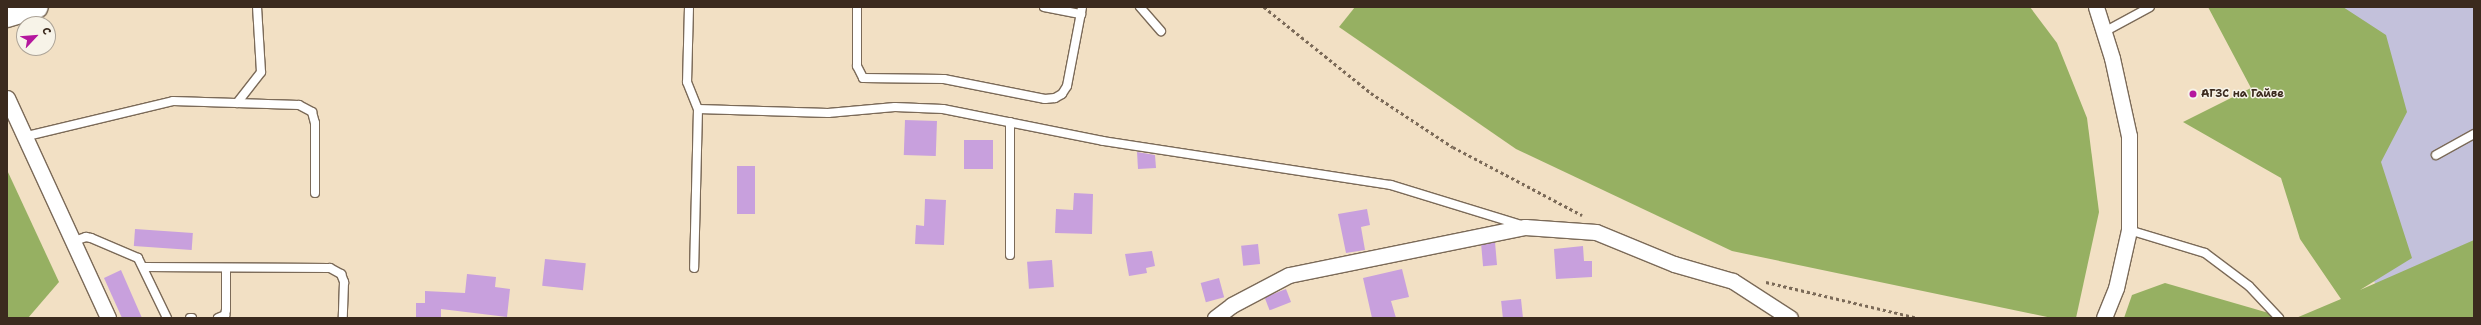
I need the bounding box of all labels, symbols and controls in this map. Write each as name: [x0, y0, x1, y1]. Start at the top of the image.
north arrow: [16, 16, 56, 56]
text: С: [38, 25, 55, 37]
place label: АГЗС на Гайве: [2201, 87, 2284, 101]
marker: АГЗС на Гайве: [2188, 89, 2198, 99]

